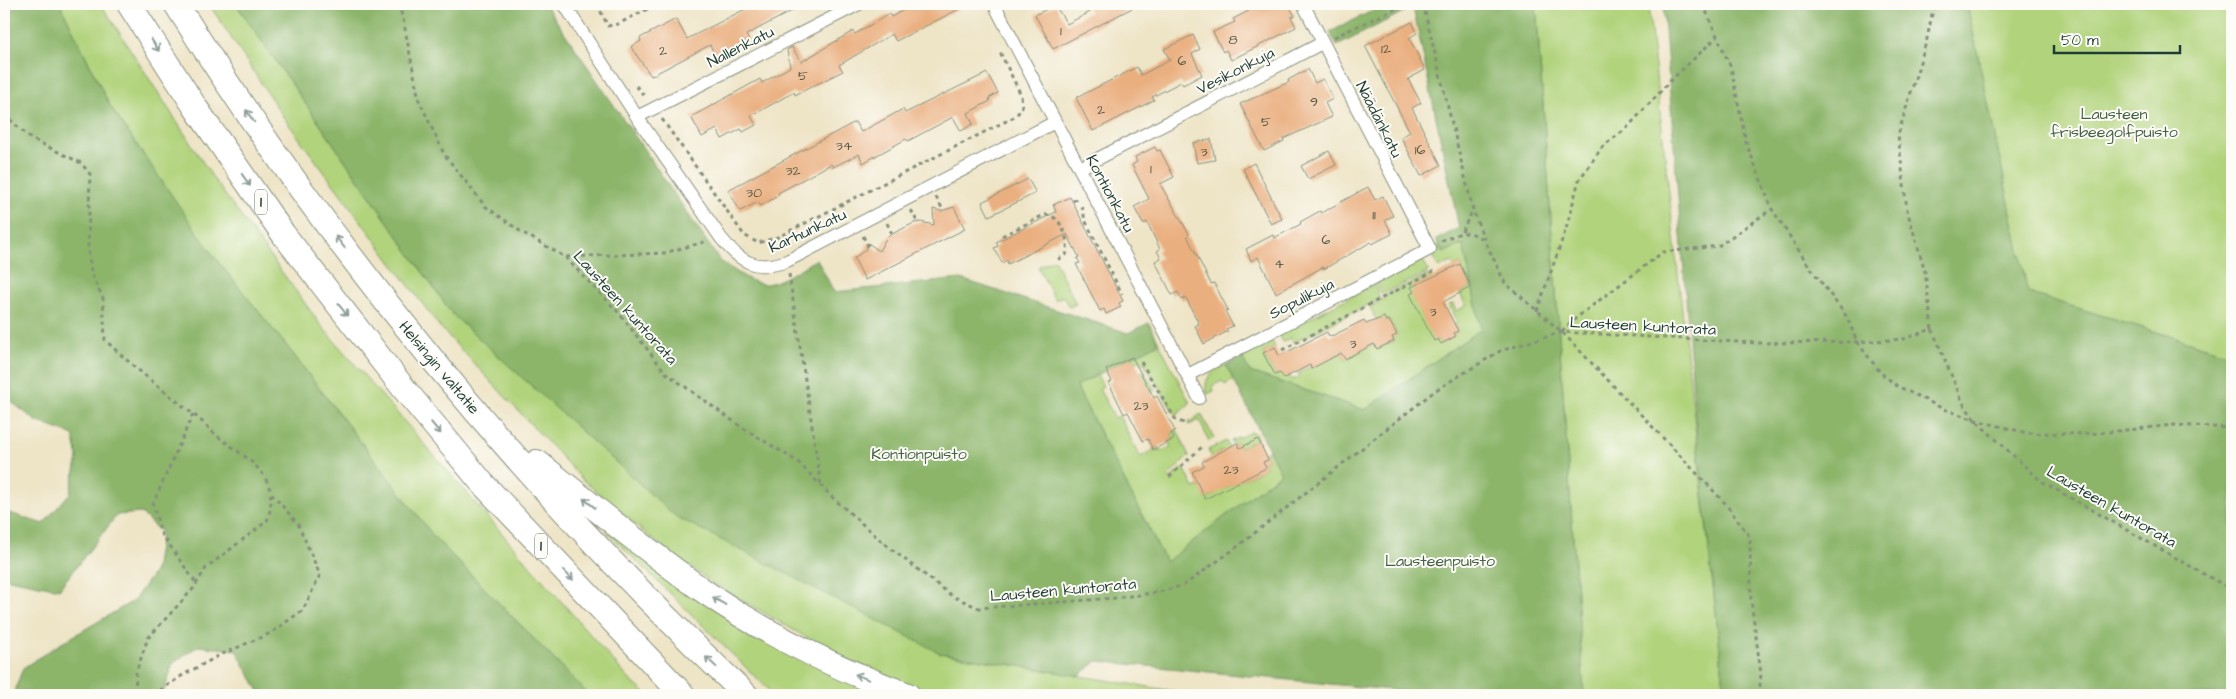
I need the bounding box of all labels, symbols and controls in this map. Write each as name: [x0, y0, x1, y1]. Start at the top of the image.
street label: Nallenkatu: [703, 21, 778, 73]
house number: 1: [1060, 21, 1062, 41]
scale bar: [2054, 22, 2180, 54]
house number: 8: [1228, 30, 1238, 50]
text: 50 m: [2061, 30, 2099, 51]
one-way arrow: [150, 38, 161, 52]
house number: 12: [1381, 39, 1391, 59]
house number: 2: [659, 41, 667, 61]
street label: Vesikonkuja: [1193, 42, 1278, 100]
house number: 6: [1178, 51, 1187, 71]
house number: 5: [798, 66, 808, 86]
street label: Näädänkatu: [1350, 77, 1408, 162]
house number: 9: [1310, 92, 1318, 112]
house number: 2: [1097, 100, 1105, 120]
park label: Lausteen frisbeegolfpuisto: [2050, 103, 2178, 144]
one-way arrow: [245, 109, 255, 123]
house number: 5: [1261, 112, 1271, 132]
house number: 34: [836, 136, 853, 156]
house number: 16: [1415, 140, 1426, 160]
house number: 3: [1200, 142, 1208, 162]
street label: Kontionkatu: [1080, 151, 1140, 236]
house number: 1: [1150, 159, 1152, 179]
house number: 32: [785, 161, 801, 181]
one-way arrow: [241, 173, 251, 187]
house number: 30: [746, 183, 762, 203]
road number: 1: [255, 190, 267, 214]
street label: Karhunkatu: [765, 203, 850, 258]
house number: 11: [1372, 205, 1376, 225]
house number: 6: [1322, 230, 1331, 250]
one-way arrow: [334, 236, 345, 249]
street label: Lausteen kuntorata: [568, 246, 682, 369]
house number: 4: [1274, 254, 1284, 274]
street label: Sopulikuja: [1265, 273, 1338, 325]
house number: 3: [1429, 302, 1437, 322]
one-way arrow: [337, 303, 348, 316]
street label: Lausteen kuntorata: [1569, 311, 1717, 341]
street label: Helsingin valtatie: [393, 316, 485, 420]
house number: 3: [1349, 334, 1357, 354]
house number: 23: [1133, 396, 1149, 416]
one-way arrow: [430, 421, 441, 434]
park label: Kontionpuisto: [871, 443, 967, 465]
house number: 23: [1223, 460, 1239, 480]
street label: Lausteen kuntorata: [2043, 461, 2180, 553]
one-way arrow: [583, 498, 596, 509]
road number: 1: [535, 534, 547, 558]
park label: Lausteenpuisto: [1385, 550, 1495, 572]
one-way arrow: [562, 568, 574, 581]
street label: Lausteen kuntorata: [989, 573, 1137, 607]
one-way arrow: [713, 595, 727, 605]
one-way arrow: [704, 656, 717, 668]
one-way arrow: [855, 671, 870, 680]

